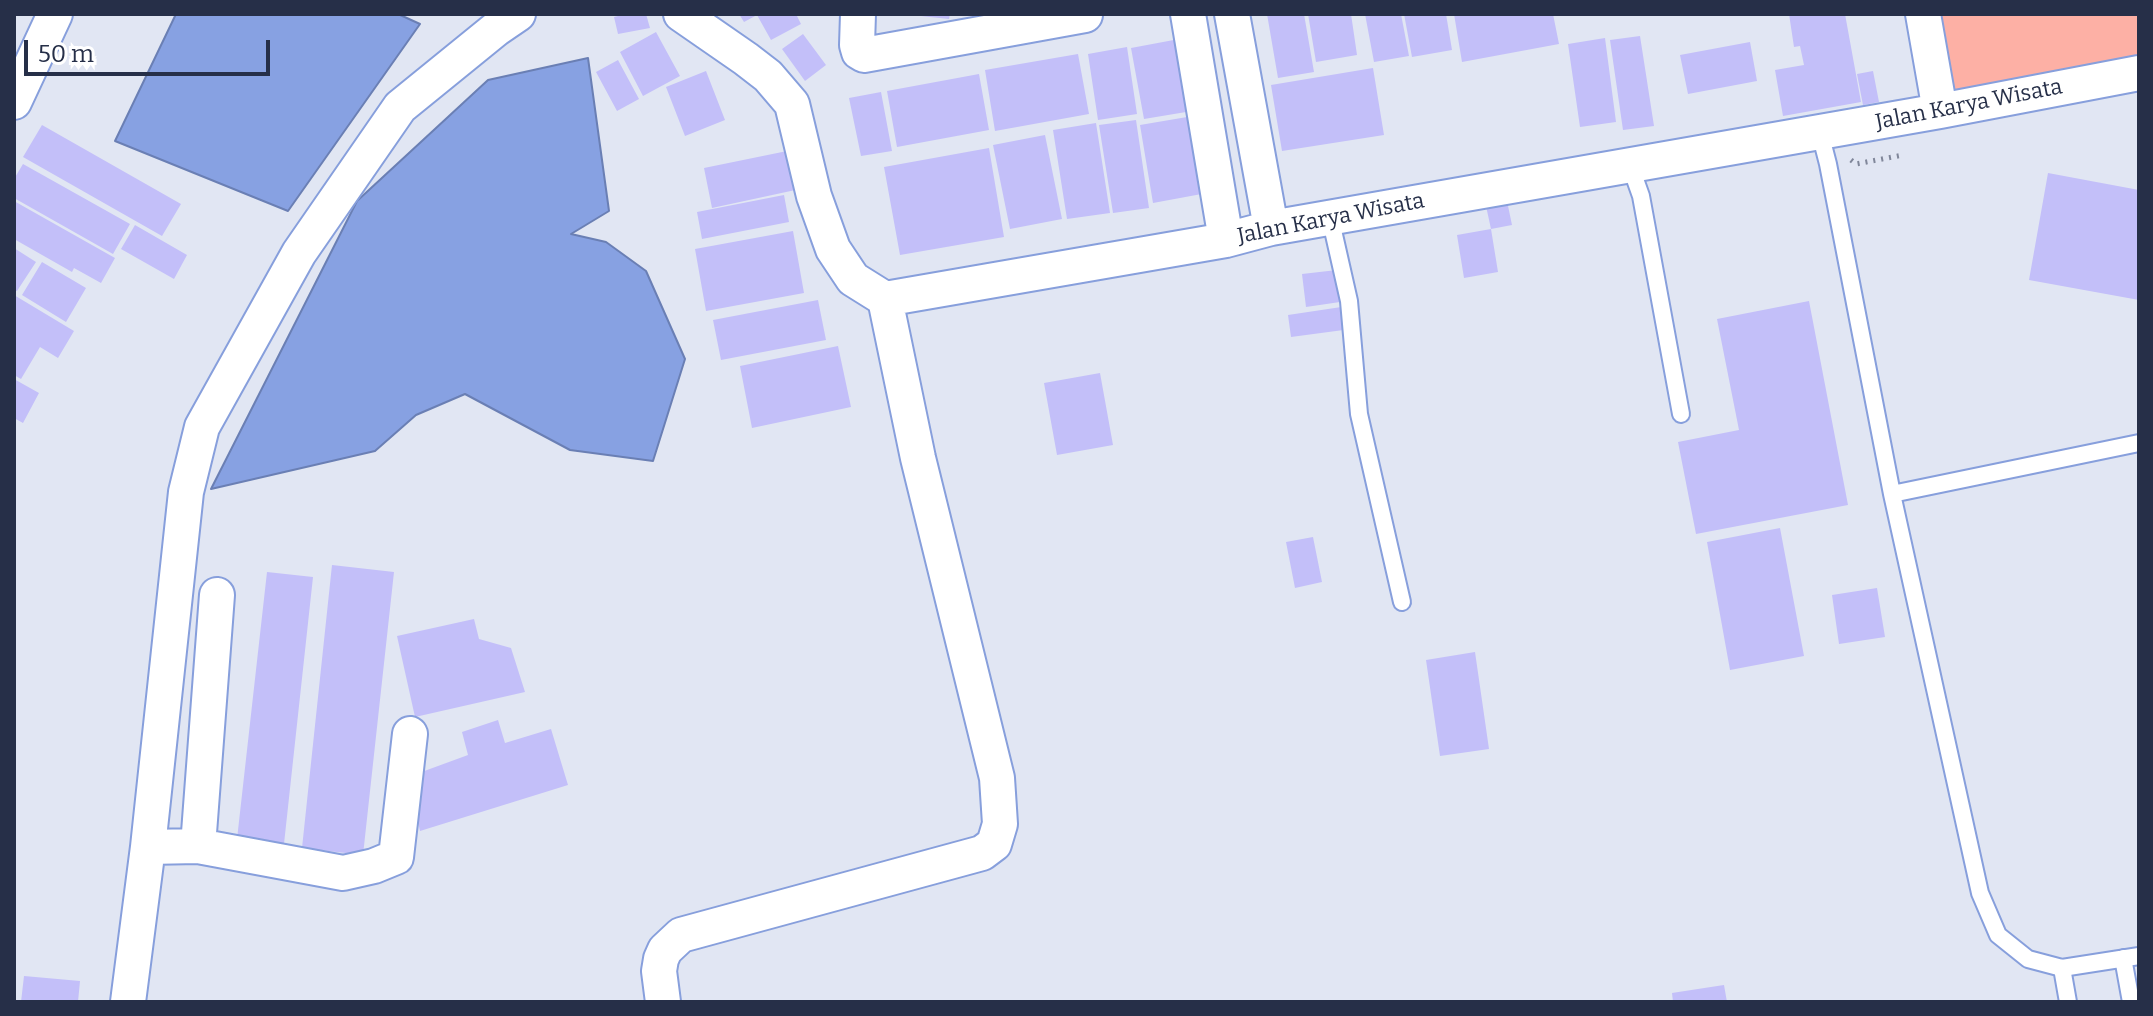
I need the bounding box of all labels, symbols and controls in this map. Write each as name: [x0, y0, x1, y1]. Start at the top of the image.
scale bar: [28, 24, 274, 74]
text: 50 m: [38, 40, 94, 68]
street label: Jalan Karya Wisata: [1873, 74, 2065, 136]
street label: Jalan Karya Wisata: [1235, 188, 1427, 250]

